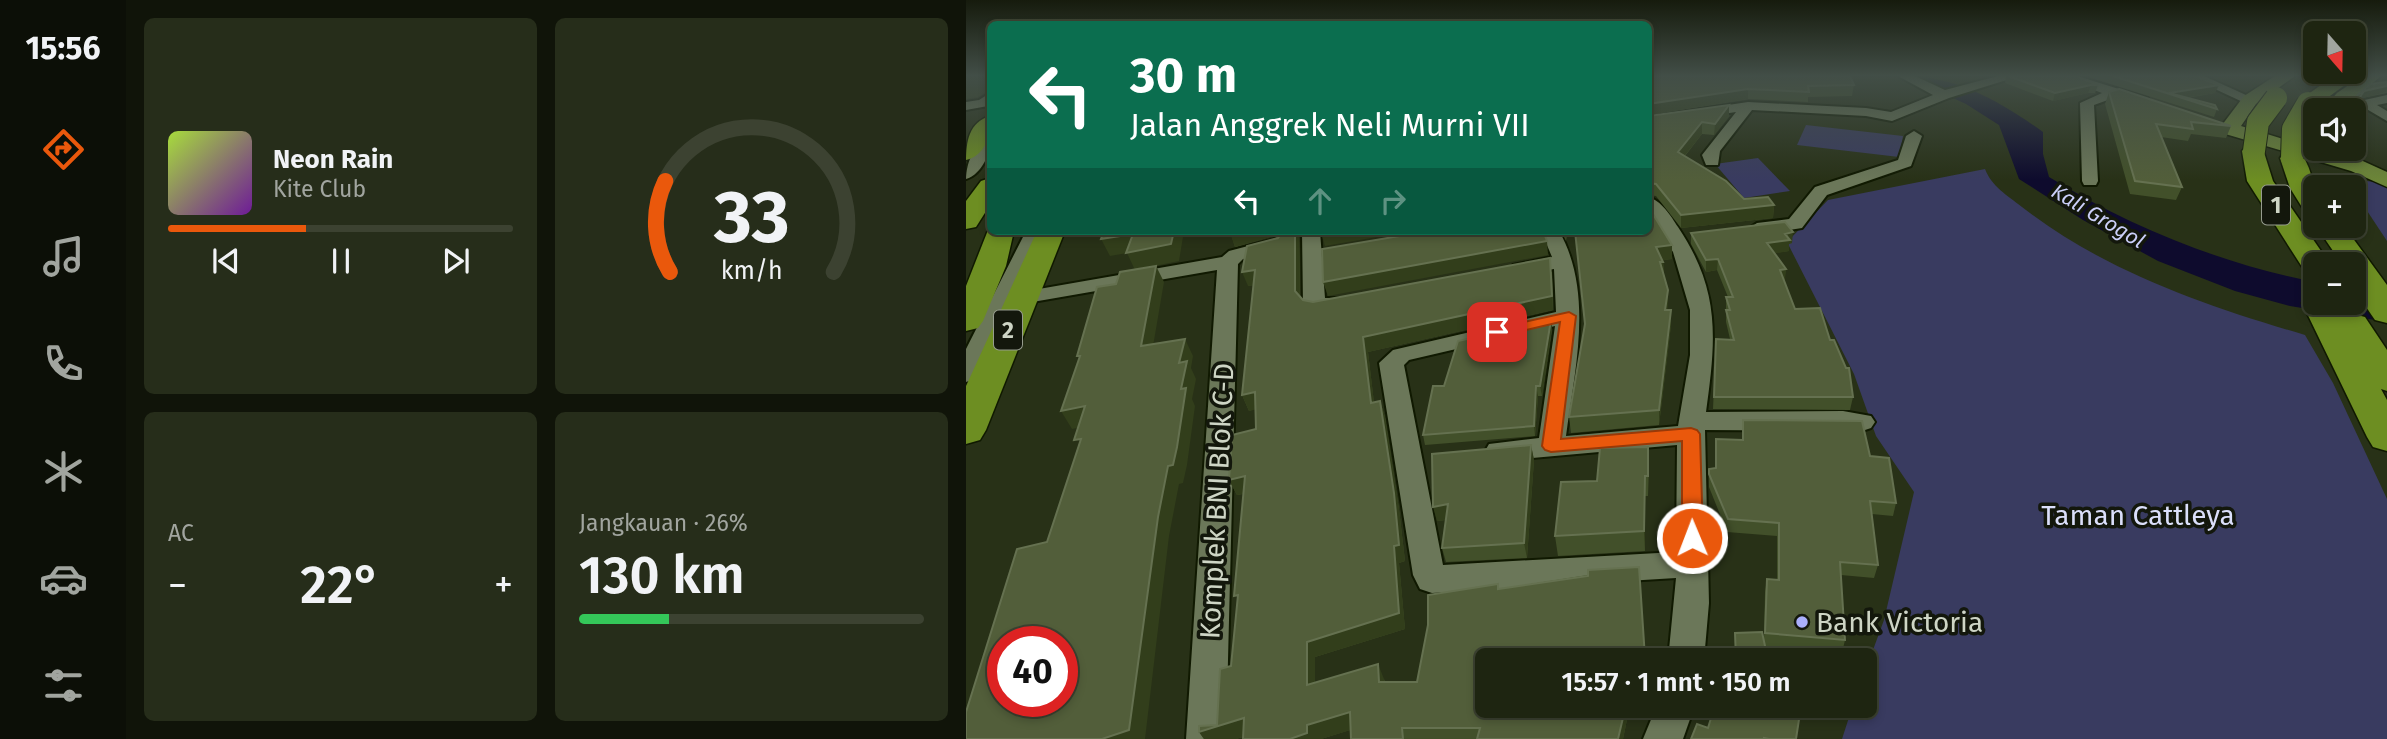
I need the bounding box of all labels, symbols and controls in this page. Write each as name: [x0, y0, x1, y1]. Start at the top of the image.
north arrow: [2303, 21, 2366, 84]
map controls: [2303, 21, 2366, 315]
text: 15:56: [25, 29, 101, 67]
text: 30 m: [1130, 46, 1237, 105]
icon: left: [1015, 49, 1106, 140]
button: sound: [2303, 98, 2366, 161]
text: Jalan Anggrek Neli Murni VII: [1130, 106, 1530, 144]
icon: directions: [39, 125, 88, 174]
text: Neon Rain: [273, 144, 393, 175]
text: 33: [713, 174, 789, 261]
text: Kite Club: [273, 175, 366, 203]
button: +: [2303, 175, 2366, 238]
water label: Kali Grogol: [2047, 178, 2149, 254]
icon: left: [1228, 182, 1266, 220]
icon: ahead: [1301, 182, 1339, 220]
icon: right: [1374, 182, 1412, 220]
road number: 1: [2262, 186, 2290, 224]
icon: music: [39, 232, 88, 281]
icon: previous: [207, 242, 245, 280]
icon: pause: [322, 242, 360, 280]
icon: next: [437, 242, 475, 280]
button: −: [2303, 252, 2366, 315]
text: km/h: [721, 256, 782, 286]
pin: [1467, 302, 1527, 362]
road number: 2: [994, 310, 1022, 350]
icon: arrive: [1478, 313, 1516, 351]
icon: phone: [39, 339, 88, 388]
street label: Komplek BNI Blok C-D: [1193, 362, 1241, 640]
icon: climate: [39, 447, 88, 496]
park label: Taman Cattleya: [2041, 499, 2235, 532]
position arrow: [1655, 501, 1729, 575]
text: Jangkauan · 26%: [579, 509, 748, 537]
text: AC: [168, 519, 194, 547]
text: 130 km: [579, 544, 745, 607]
icon: car: [39, 554, 88, 603]
text: 22°: [300, 554, 381, 617]
text: −: [168, 562, 187, 608]
text: +: [494, 562, 513, 608]
place label: Bank Victoria: [1816, 606, 1983, 639]
marker: Bank Victoria: [1794, 614, 1810, 630]
speed limit sign: 40: [987, 626, 1078, 717]
icon: filters: [39, 661, 88, 710]
text: 15:57 · 1 mnt · 150 m: [1561, 667, 1791, 698]

